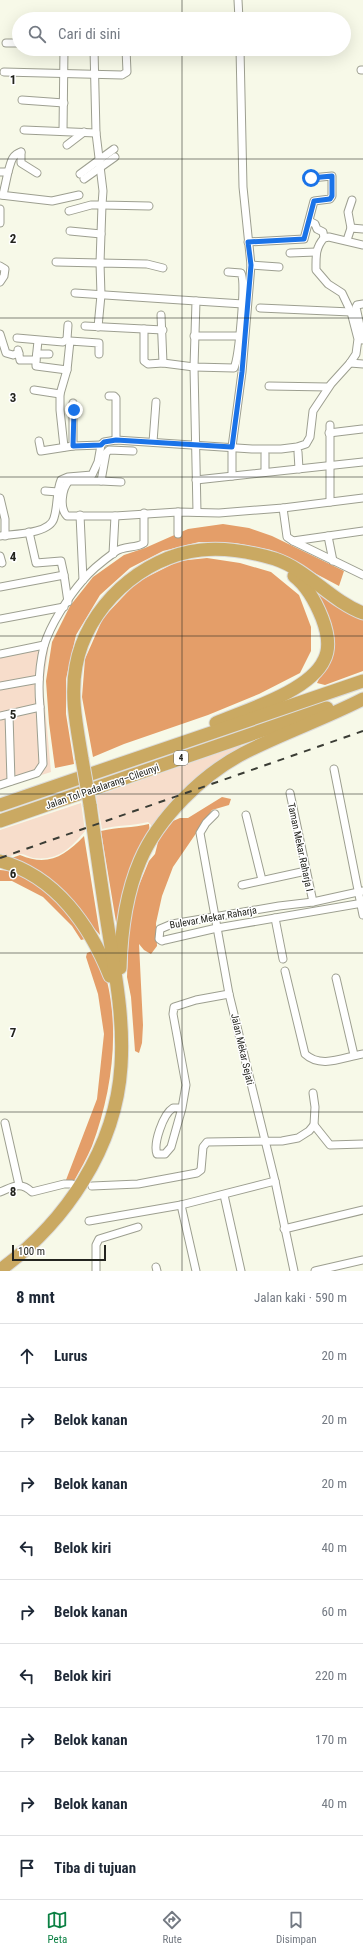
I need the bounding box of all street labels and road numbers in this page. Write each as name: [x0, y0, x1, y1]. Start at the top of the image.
road number: 4: [174, 751, 188, 765]
street label: Jalan Tol Padalarang–Cileunyi: [44, 762, 160, 811]
street label: Taman Mekar Raharja I: [286, 802, 315, 892]
street label: Bulevar Mekar Raharja: [169, 904, 258, 931]
street label: Jalan Mekar Sejati: [229, 1012, 256, 1086]

